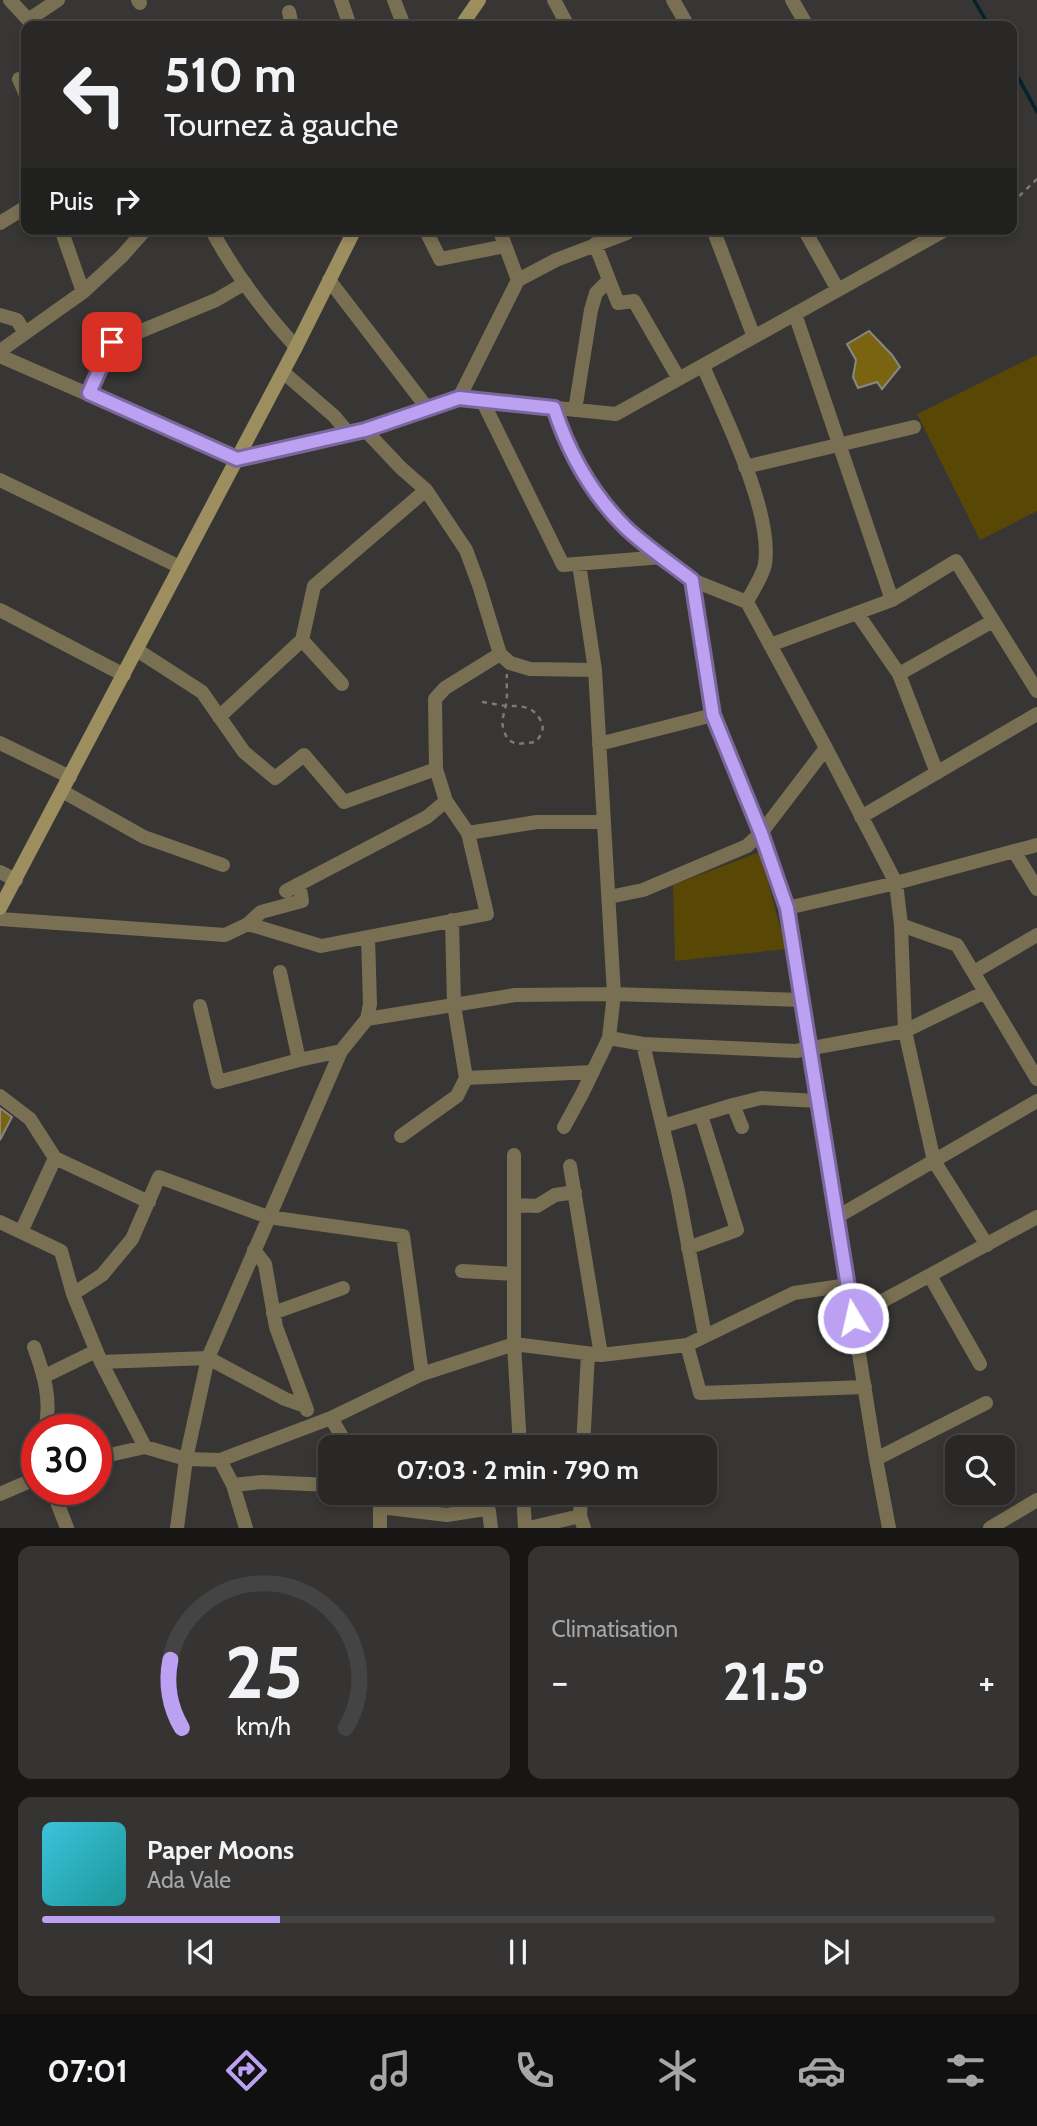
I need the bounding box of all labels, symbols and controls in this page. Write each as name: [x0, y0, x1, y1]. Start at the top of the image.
text: 510 m: [164, 45, 297, 104]
icon: left: [49, 49, 140, 140]
text: Tournez à gauche: [164, 105, 398, 144]
icon: right: [108, 182, 146, 220]
text: Puis: [49, 185, 94, 217]
pin: [82, 312, 142, 372]
icon: arrive: [93, 323, 131, 361]
position arrow: [816, 1281, 890, 1355]
speed limit sign: 30: [21, 1414, 112, 1505]
map controls: [945, 1435, 1015, 1505]
button: search: [945, 1435, 1015, 1505]
text: 07:03 · 2 min · 790 m: [396, 1454, 639, 1486]
text: Climatisation: [552, 1615, 678, 1643]
text: 25: [225, 1629, 303, 1717]
text: 21.5°: [723, 1650, 824, 1713]
text: −: [552, 1658, 568, 1705]
text: +: [978, 1658, 995, 1705]
text: km/h: [236, 1711, 291, 1741]
text: Paper Moons: [147, 1834, 294, 1866]
text: Ada Vale: [147, 1866, 231, 1894]
icon: previous: [182, 1933, 220, 1971]
icon: pause: [499, 1933, 537, 1971]
icon: next: [817, 1933, 855, 1971]
icon: directions: [222, 2046, 271, 2095]
icon: music: [366, 2046, 415, 2095]
icon: phone: [510, 2046, 559, 2095]
icon: climate: [653, 2046, 702, 2095]
icon: car: [797, 2046, 846, 2095]
icon: filters: [941, 2046, 990, 2095]
text: 07:01: [47, 2051, 128, 2090]

